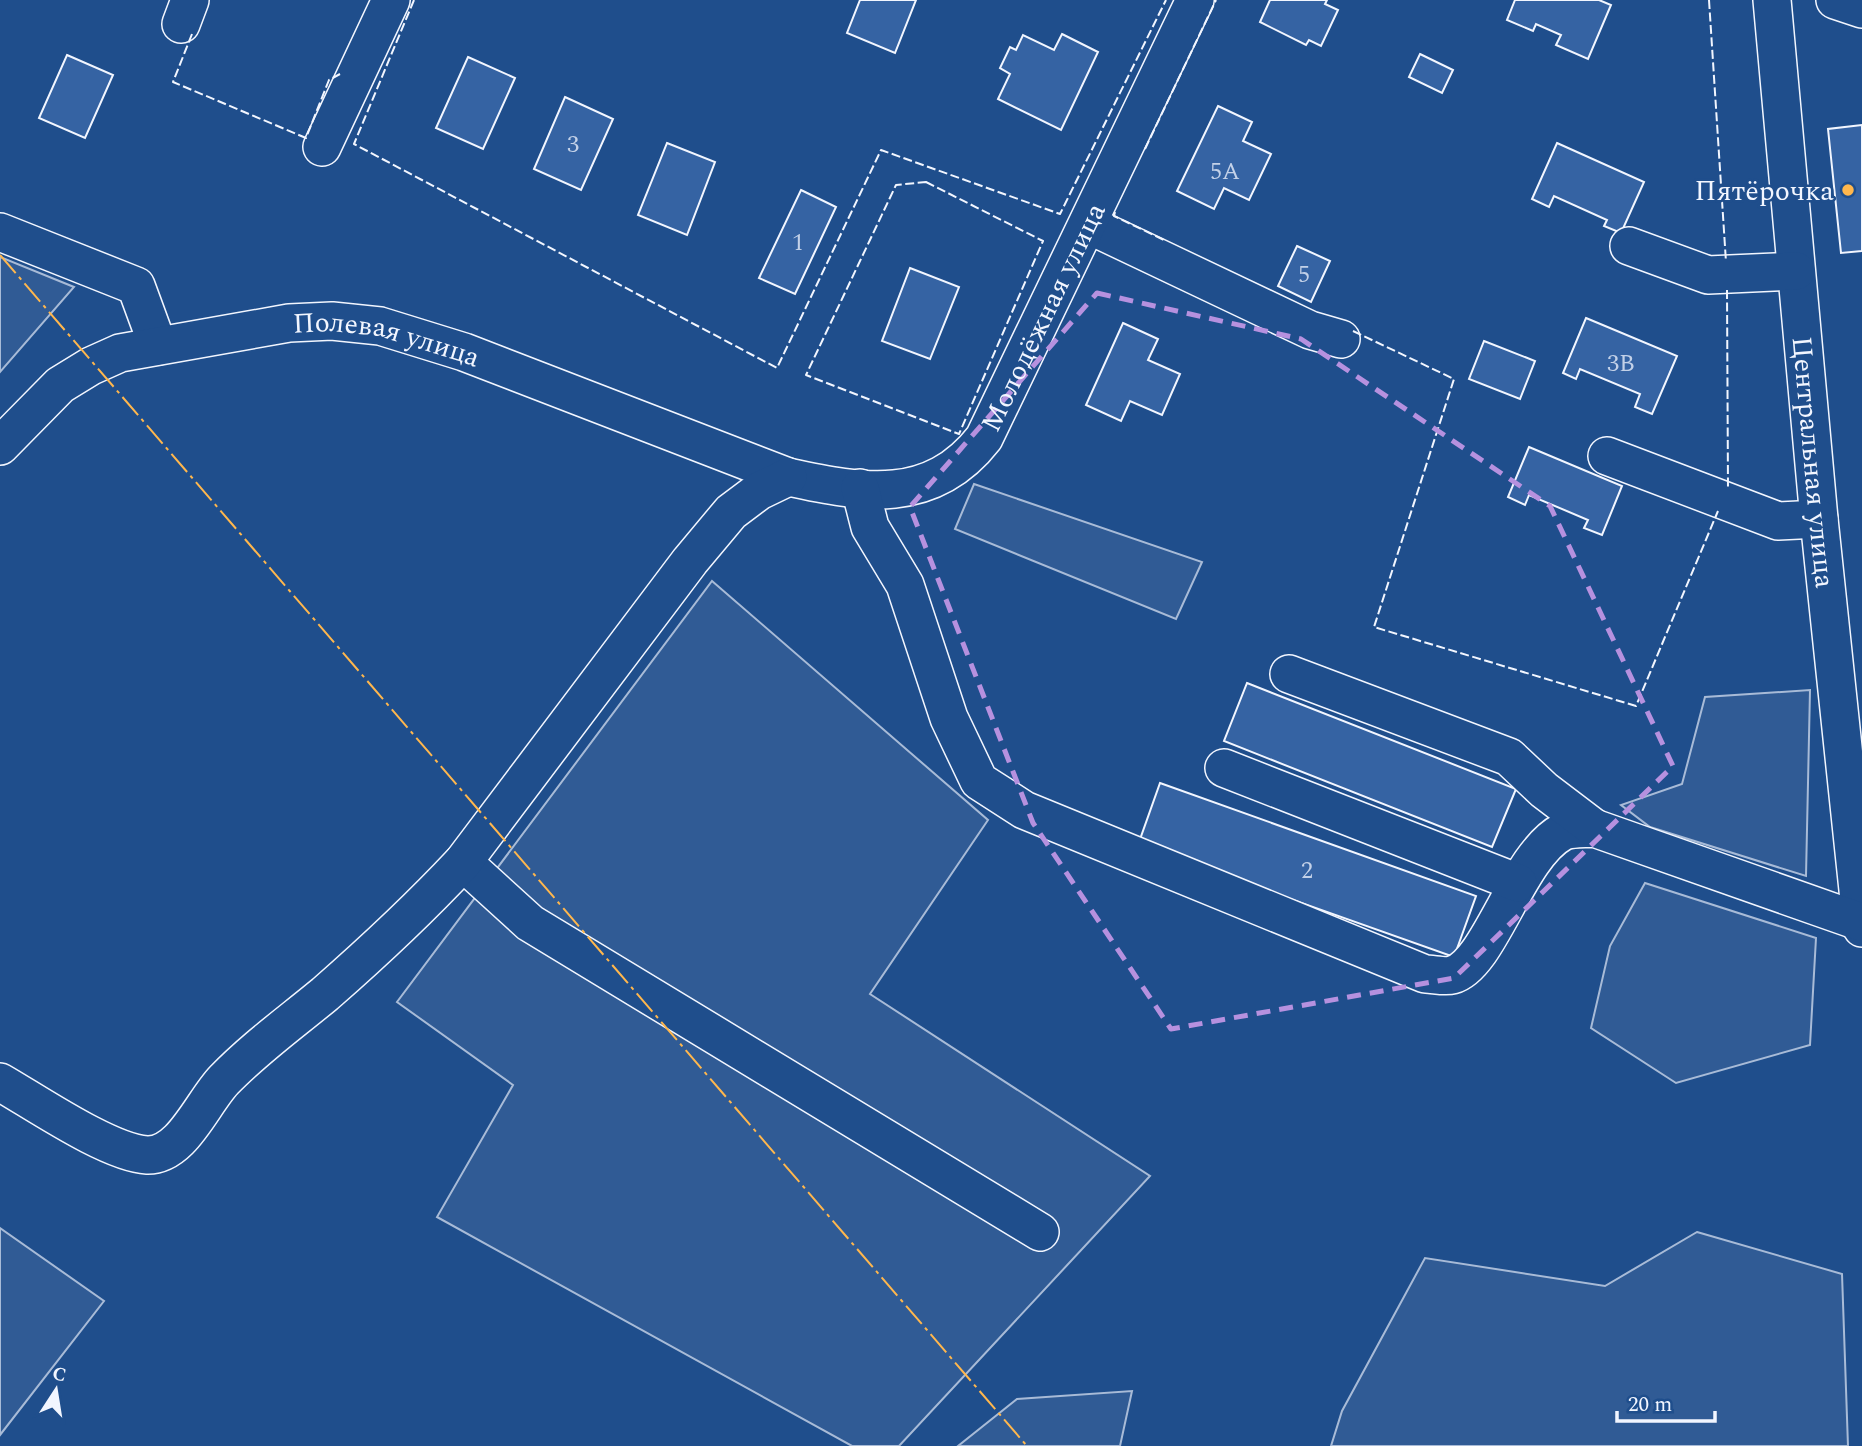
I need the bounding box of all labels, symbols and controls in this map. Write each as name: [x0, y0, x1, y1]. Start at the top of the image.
house number: 3: [567, 127, 579, 163]
house number: 5А: [1210, 154, 1240, 190]
place label: Пятёрочка: [1695, 170, 1834, 213]
marker: Пятёрочка: [1840, 182, 1856, 198]
street label: Молодёжная улица: [970, 195, 1117, 440]
house number: 1: [792, 225, 804, 261]
house number: 5: [1298, 257, 1310, 293]
street label: Полевая улица: [292, 301, 487, 379]
street label: Центральная улица: [1780, 335, 1846, 590]
house number: 3В: [1607, 346, 1635, 382]
house number: 2: [1301, 853, 1313, 889]
north arrow: [21, 1355, 91, 1425]
text: С: [50, 1359, 69, 1390]
scale bar: [1617, 1380, 1715, 1424]
text: 20 m: [1628, 1389, 1672, 1421]

